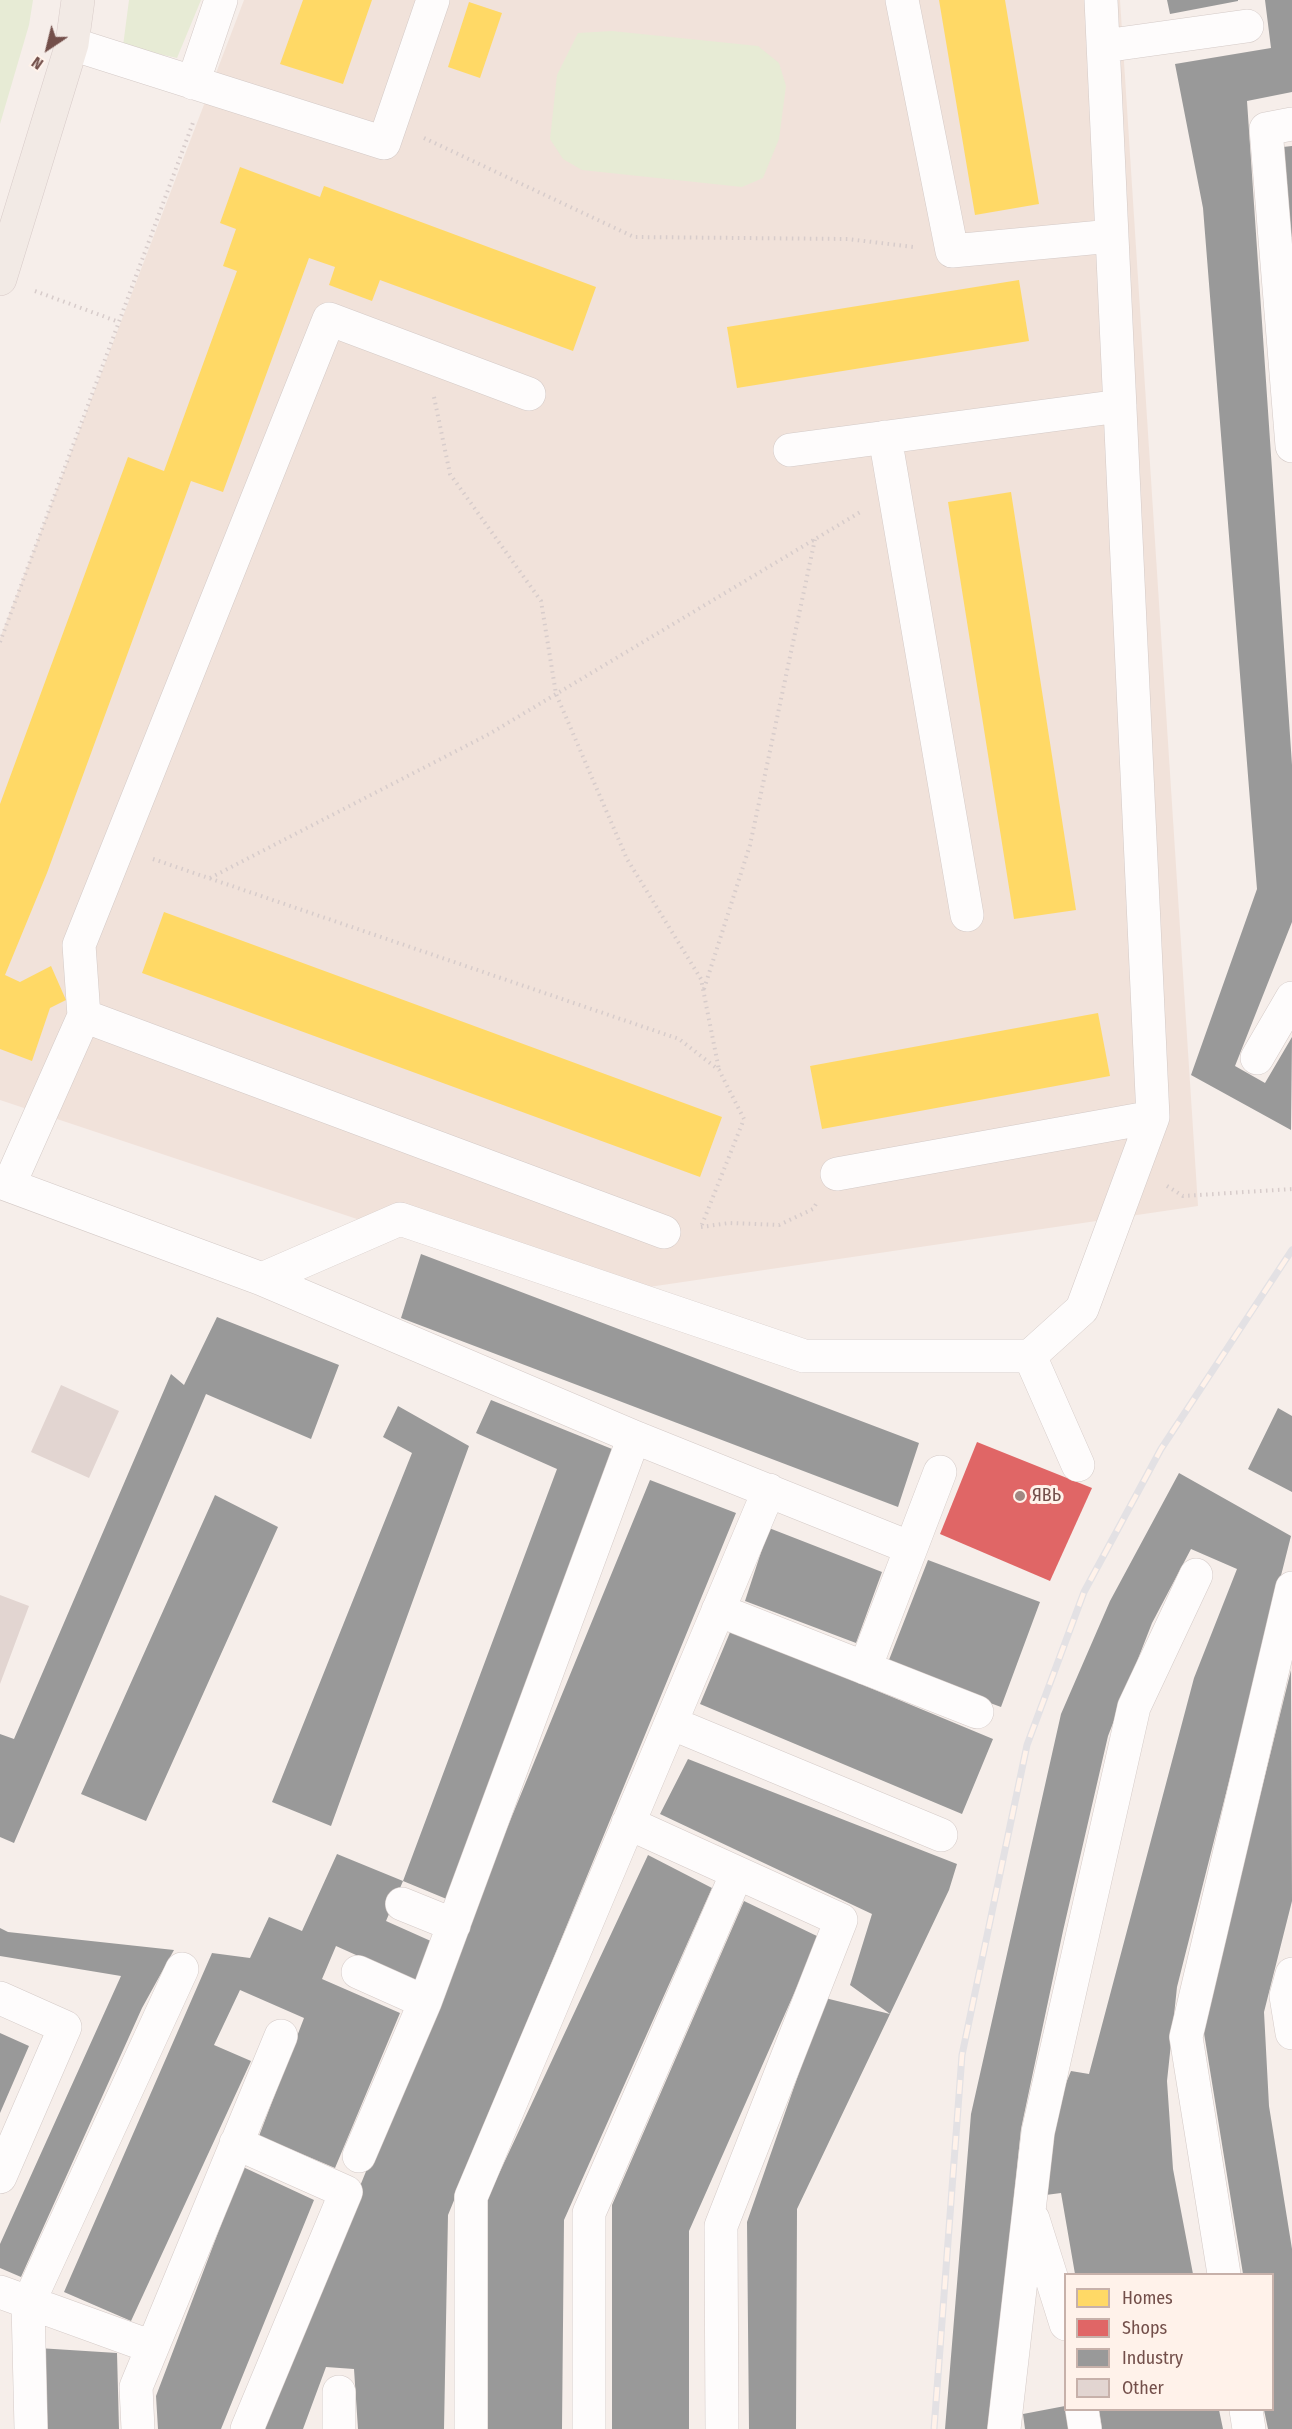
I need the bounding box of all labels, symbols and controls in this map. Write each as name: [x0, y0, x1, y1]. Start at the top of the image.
north arrow: [18, 18, 78, 78]
text: N: [28, 53, 47, 74]
place label: ЯВЬ: [1032, 1485, 1061, 1507]
marker: ЯВЬ: [1013, 1489, 1027, 1503]
legend: [1064, 2273, 1274, 2411]
text: Homes: [1122, 2287, 1173, 2309]
text: Shops: [1122, 2317, 1167, 2339]
text: Industry: [1122, 2347, 1183, 2369]
text: Other: [1122, 2377, 1164, 2399]

